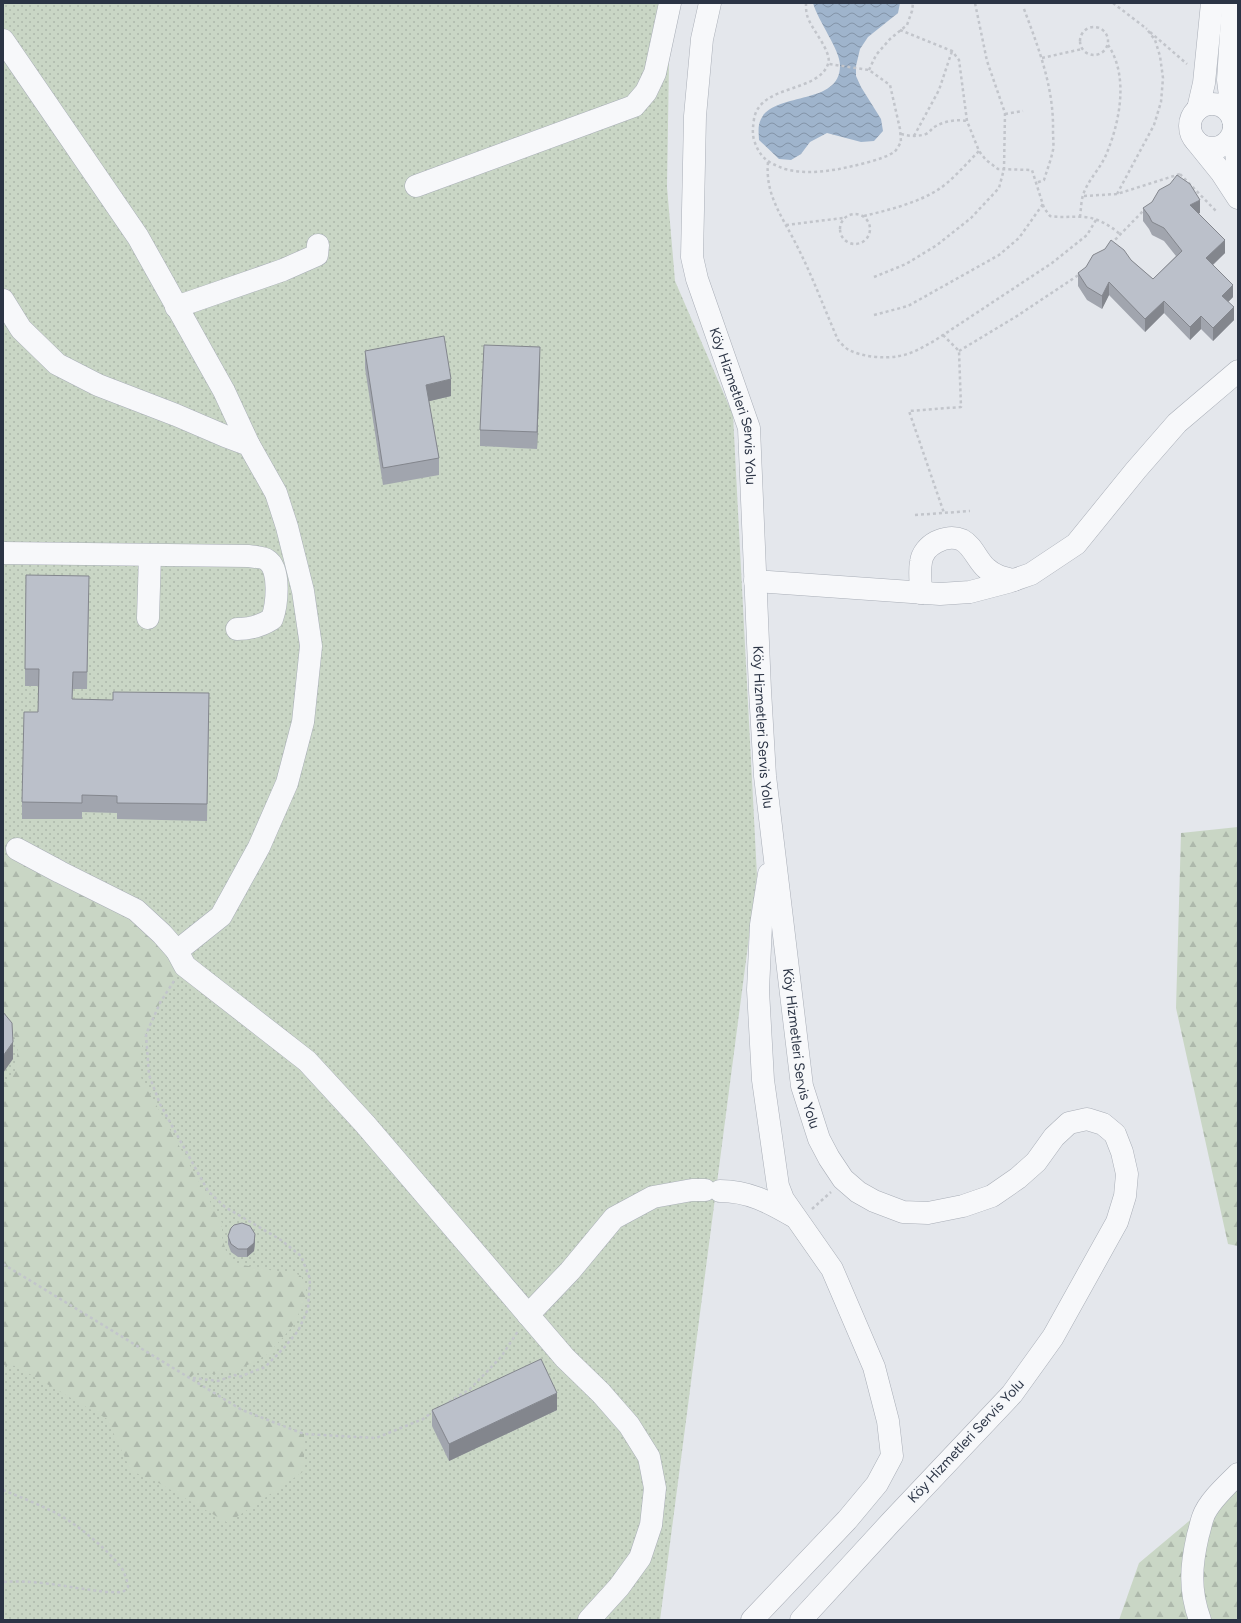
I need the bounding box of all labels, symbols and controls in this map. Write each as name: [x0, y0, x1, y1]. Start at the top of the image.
street label: Köy Hizmetleri Servis Yolu: [706, 325, 760, 485]
street label: Köy Hizmetleri Servis Yolu: [750, 645, 777, 809]
street label: Köy Hizmetleri Servis Yolu: [779, 967, 824, 1131]
street label: Köy Hizmetleri Servis Yolu: [904, 1376, 1028, 1506]

